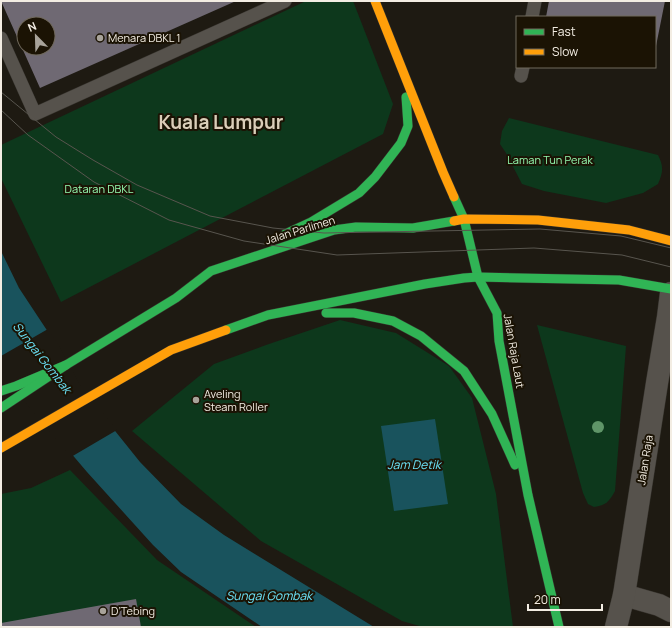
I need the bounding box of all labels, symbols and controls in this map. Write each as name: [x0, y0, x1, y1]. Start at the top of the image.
north arrow: [16, 16, 56, 56]
legend: [516, 16, 656, 68]
text: N: [25, 18, 39, 35]
text: Fast: [552, 23, 576, 40]
place label: Menara DBKL 1: [108, 30, 180, 45]
marker: Menara DBKL 1: [95, 33, 105, 43]
text: Slow: [552, 43, 578, 60]
district label: Kuala Lumpur: [159, 109, 284, 135]
park label: Laman Tun Perak: [507, 152, 593, 167]
park label: Dataran DBKL: [65, 181, 134, 196]
street label: Jalan Parlimen: [263, 212, 337, 247]
street label: Jalan Raja Laut: [501, 312, 528, 389]
water label: Sungai Gombak: [9, 319, 77, 398]
place label: Aveling Steam Roller: [204, 386, 268, 414]
marker: Aveling Steam Roller: [191, 395, 201, 405]
street label: Jalan Raja: [633, 434, 656, 486]
water label: Jam Detik: [387, 456, 443, 473]
scale bar: [528, 586, 602, 612]
water label: Sungai Gombak: [226, 587, 314, 604]
text: 20 m: [534, 591, 561, 608]
place label: D’Tebing: [111, 603, 155, 618]
marker: D’Tebing: [98, 606, 108, 616]

